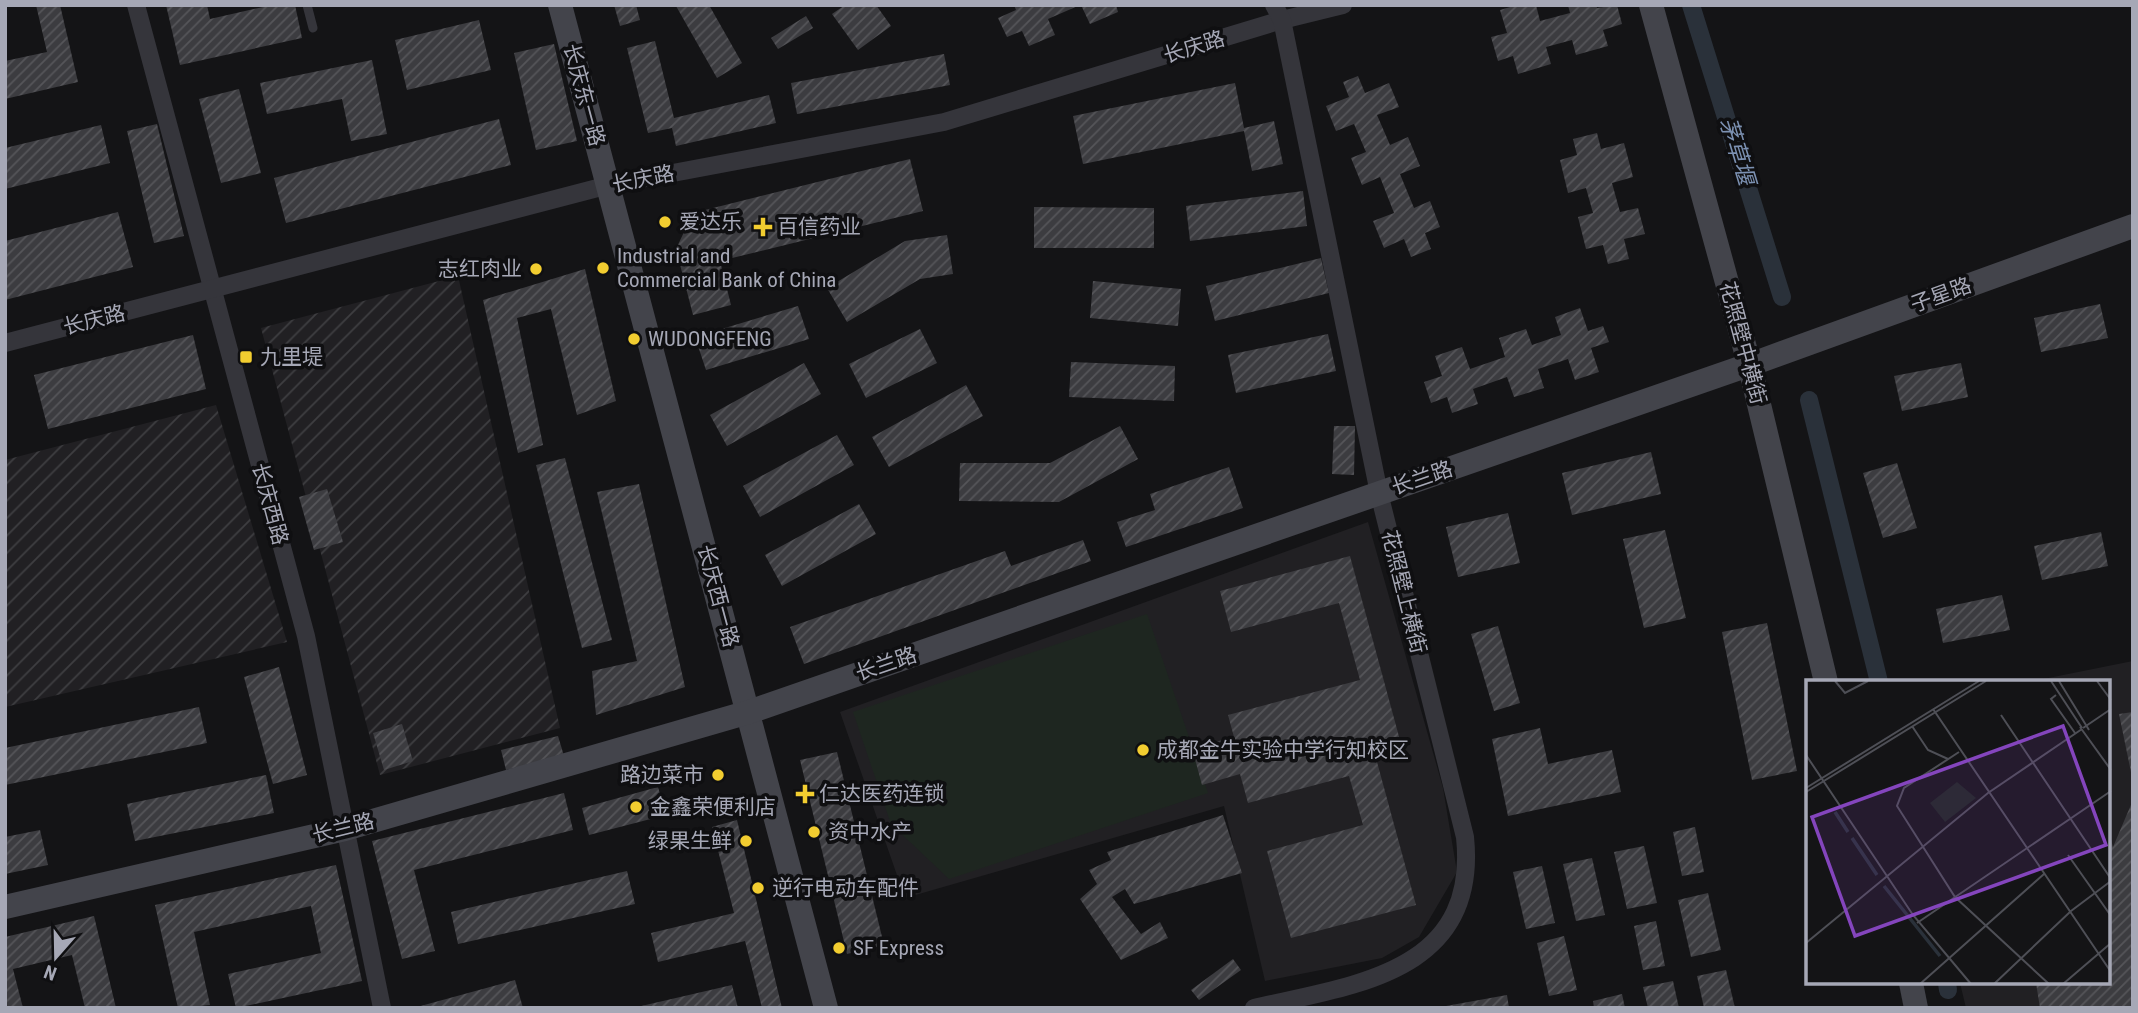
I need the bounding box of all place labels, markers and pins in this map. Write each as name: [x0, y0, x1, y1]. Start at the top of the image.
place label: 爱达乐: [679, 210, 742, 234]
marker: 爱达乐: [657, 214, 673, 230]
place label: 百信药业: [777, 215, 861, 239]
marker: 百信药业: [755, 219, 771, 235]
place label: Industrial and Commercial Bank of China: [617, 244, 836, 292]
place label: 志红肉业: [438, 257, 522, 281]
marker: Industrial and Commercial Bank of China: [595, 260, 611, 276]
marker: 志红肉业: [528, 261, 544, 277]
place label: WUDONGFENG: [648, 327, 772, 351]
marker: WUDONGFENG: [626, 331, 642, 347]
place label: 九里堤: [260, 345, 323, 369]
marker: 九里堤: [238, 349, 254, 365]
place label: 成都金牛实验中学行知校区: [1157, 738, 1409, 762]
marker: 成都金牛实验中学行知校区: [1135, 742, 1151, 758]
place label: 路边菜市: [620, 763, 704, 787]
marker: 路边菜市: [710, 767, 726, 783]
place label: 仁达医药连锁: [819, 782, 945, 806]
marker: 仁达医药连锁: [797, 786, 813, 802]
place label: 金鑫荣便利店: [650, 795, 776, 819]
marker: 金鑫荣便利店: [628, 799, 644, 815]
place label: 资中水产: [828, 820, 912, 844]
marker: 资中水产: [806, 824, 822, 840]
place label: 绿果生鲜: [648, 829, 732, 853]
marker: 绿果生鲜: [738, 833, 754, 849]
place label: 逆行电动车配件: [772, 876, 919, 900]
marker: 逆行电动车配件: [750, 880, 766, 896]
place label: SF Express: [853, 936, 944, 960]
marker: SF Express: [831, 940, 847, 956]

